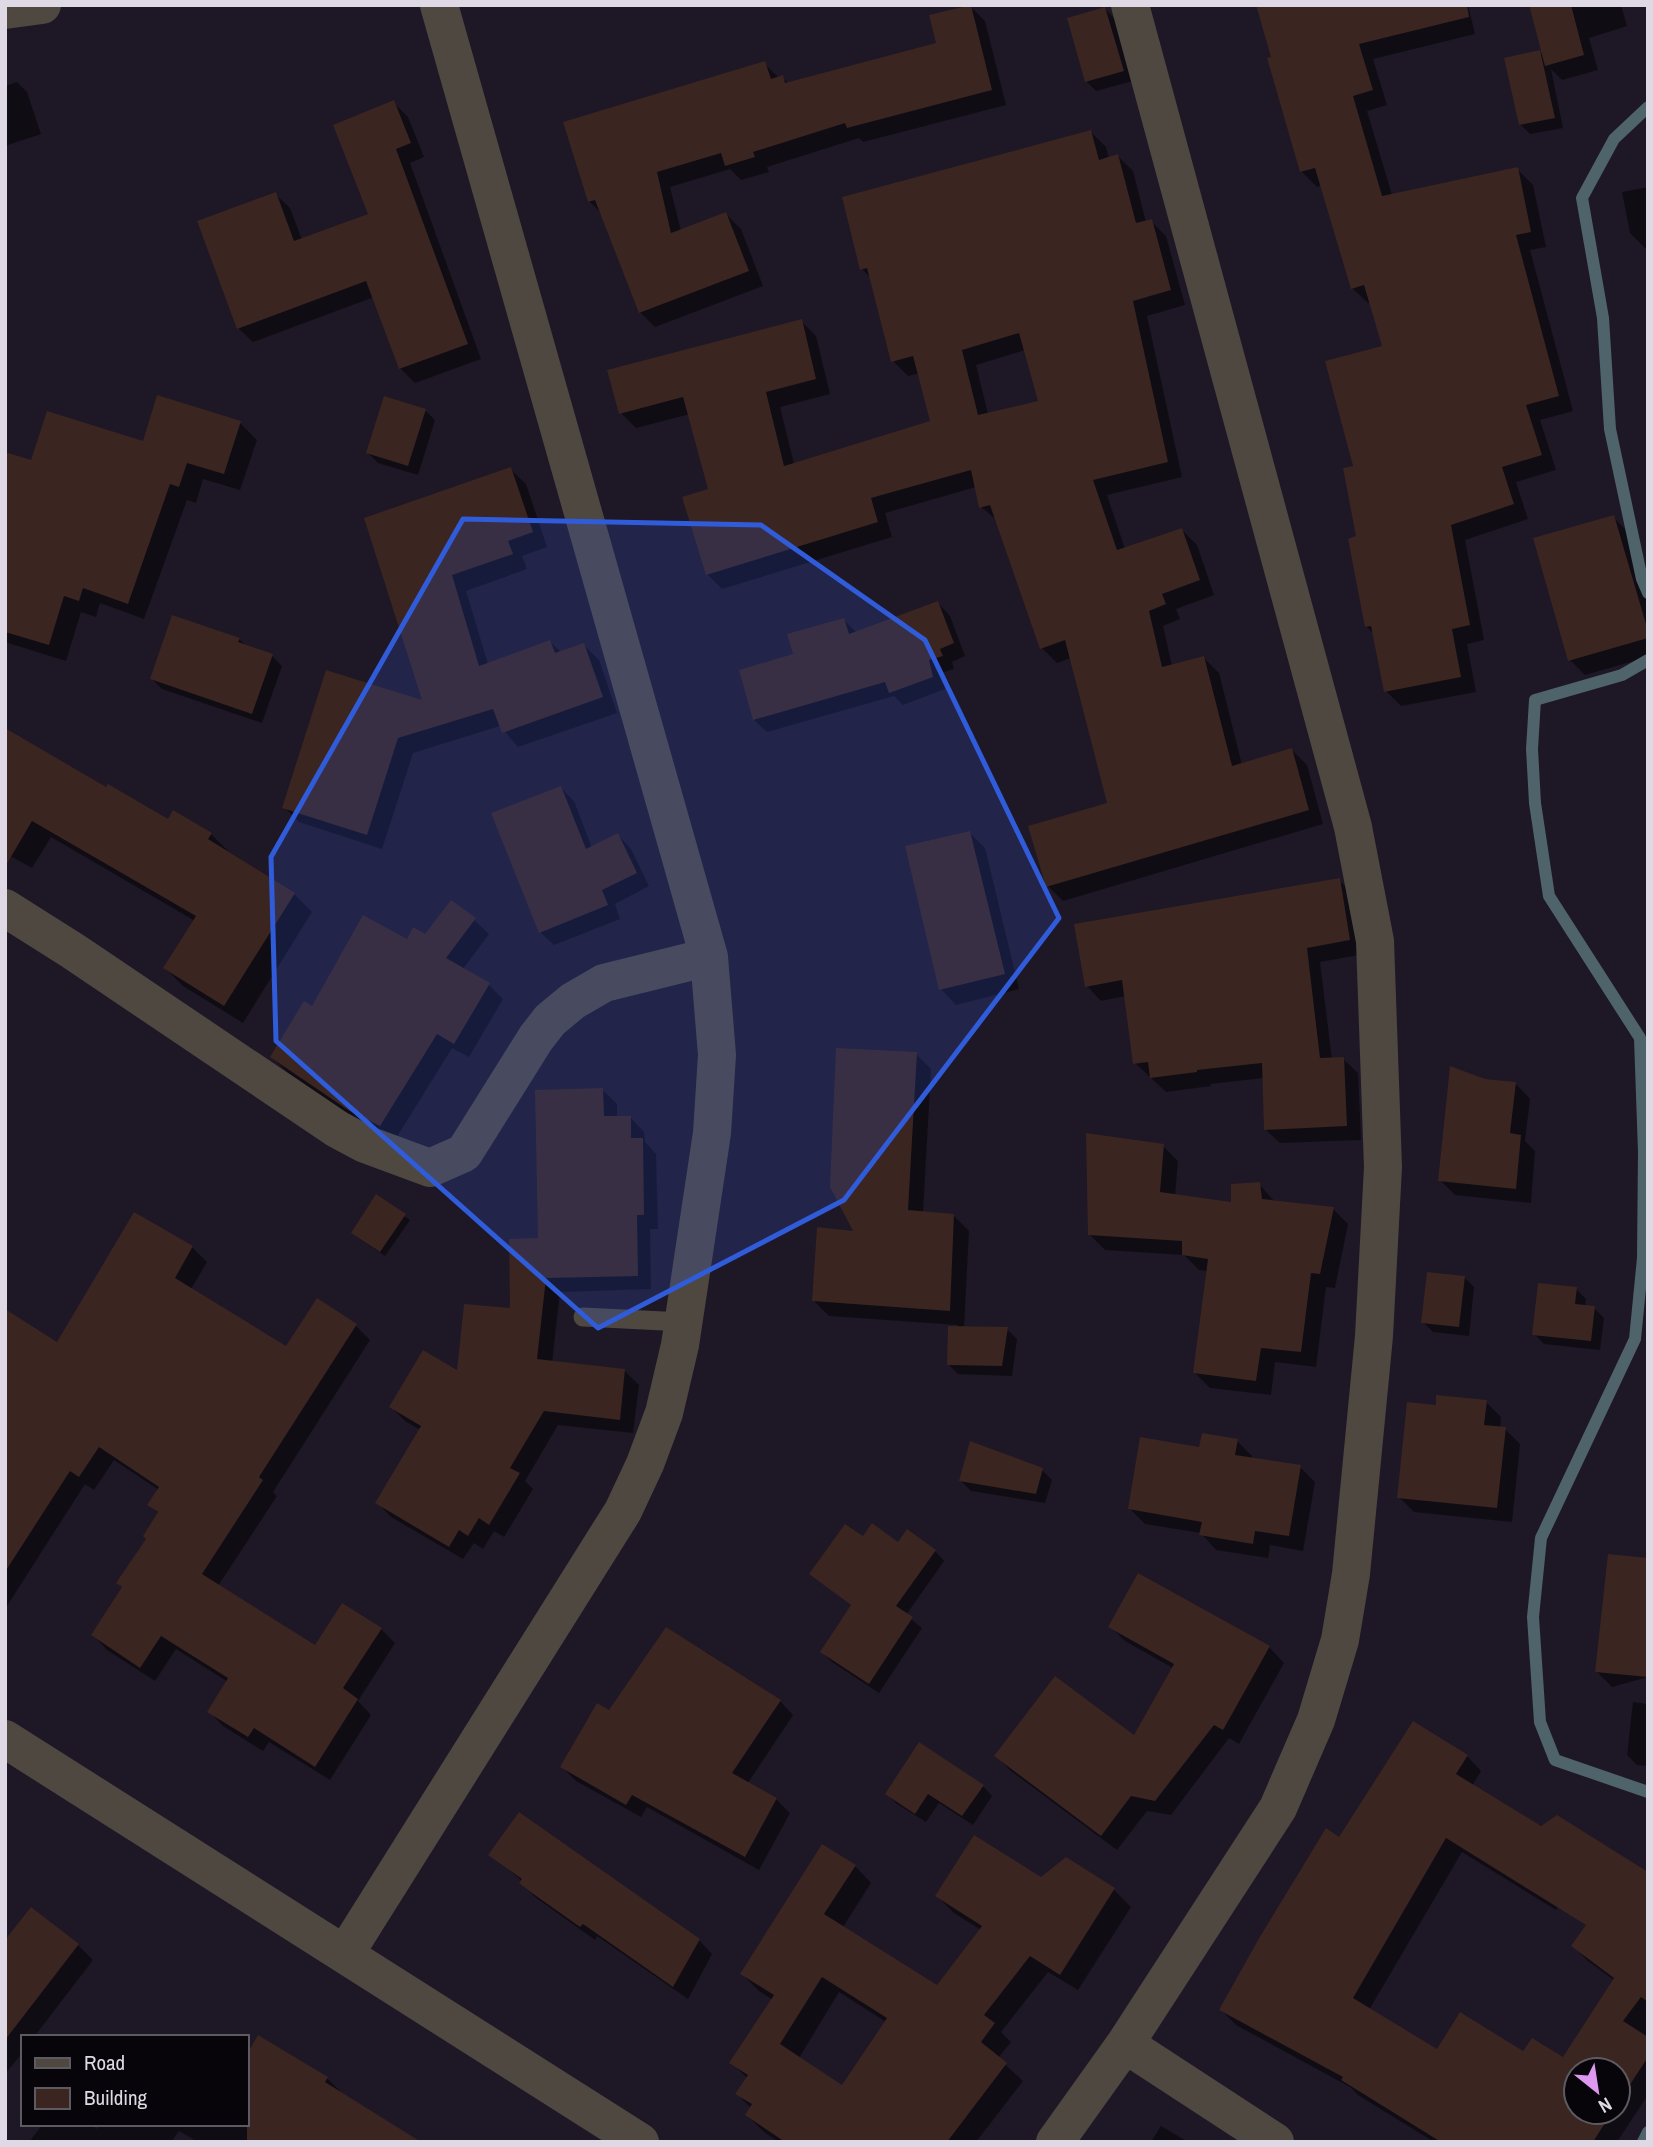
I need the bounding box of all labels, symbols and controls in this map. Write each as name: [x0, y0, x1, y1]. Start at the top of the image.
legend: [21, 2035, 248, 2126]
text: Road: [84, 2048, 125, 2077]
north arrow: [1562, 2056, 1632, 2126]
text: Building: [84, 2083, 148, 2112]
text: N: [1594, 2092, 1617, 2120]

